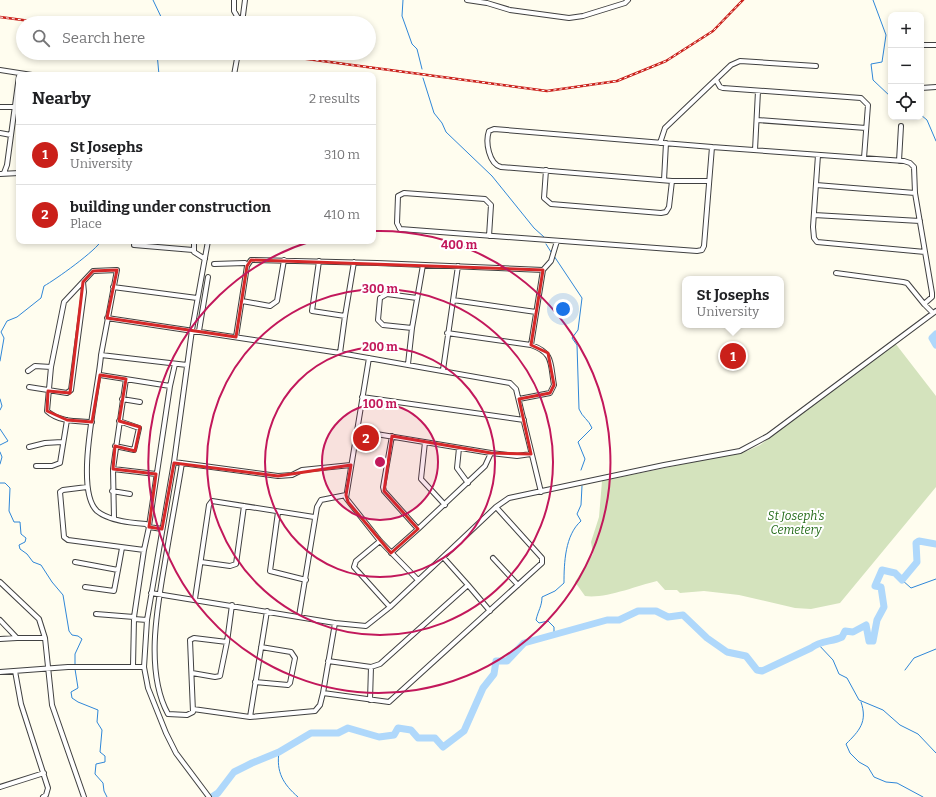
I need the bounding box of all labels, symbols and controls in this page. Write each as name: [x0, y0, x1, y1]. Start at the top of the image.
map controls: [888, 12, 924, 120]
button: +: [888, 12, 924, 48]
search box: [16, 16, 376, 60]
icon: search: [30, 27, 52, 49]
text: Search here: [62, 29, 145, 47]
button: −: [888, 48, 924, 84]
button: locate: [888, 84, 924, 120]
text: Nearby: [32, 88, 91, 109]
text: 2 results: [309, 91, 360, 106]
text: St Josephs: [70, 138, 143, 156]
text: 1: [42, 147, 48, 162]
text: 310 m: [324, 147, 360, 162]
text: University: [70, 156, 132, 171]
text: building under construction: [70, 198, 271, 216]
text: 2: [41, 207, 49, 222]
text: 410 m: [324, 207, 360, 222]
text: Place: [70, 216, 102, 231]
text: 400 m: [441, 238, 478, 252]
popup: [682, 276, 784, 328]
text: 300 m: [362, 282, 398, 296]
text: St Josephs: [697, 286, 769, 304]
your location: [553, 299, 573, 319]
text: University: [697, 304, 759, 319]
text: 200 m: [362, 340, 398, 354]
pin: 1: [720, 341, 746, 371]
text: 100 m: [363, 397, 398, 411]
pin: 2: [353, 423, 379, 453]
centre of rings: [373, 455, 387, 469]
park label: St Joseph's Cemetery: [768, 509, 825, 537]

